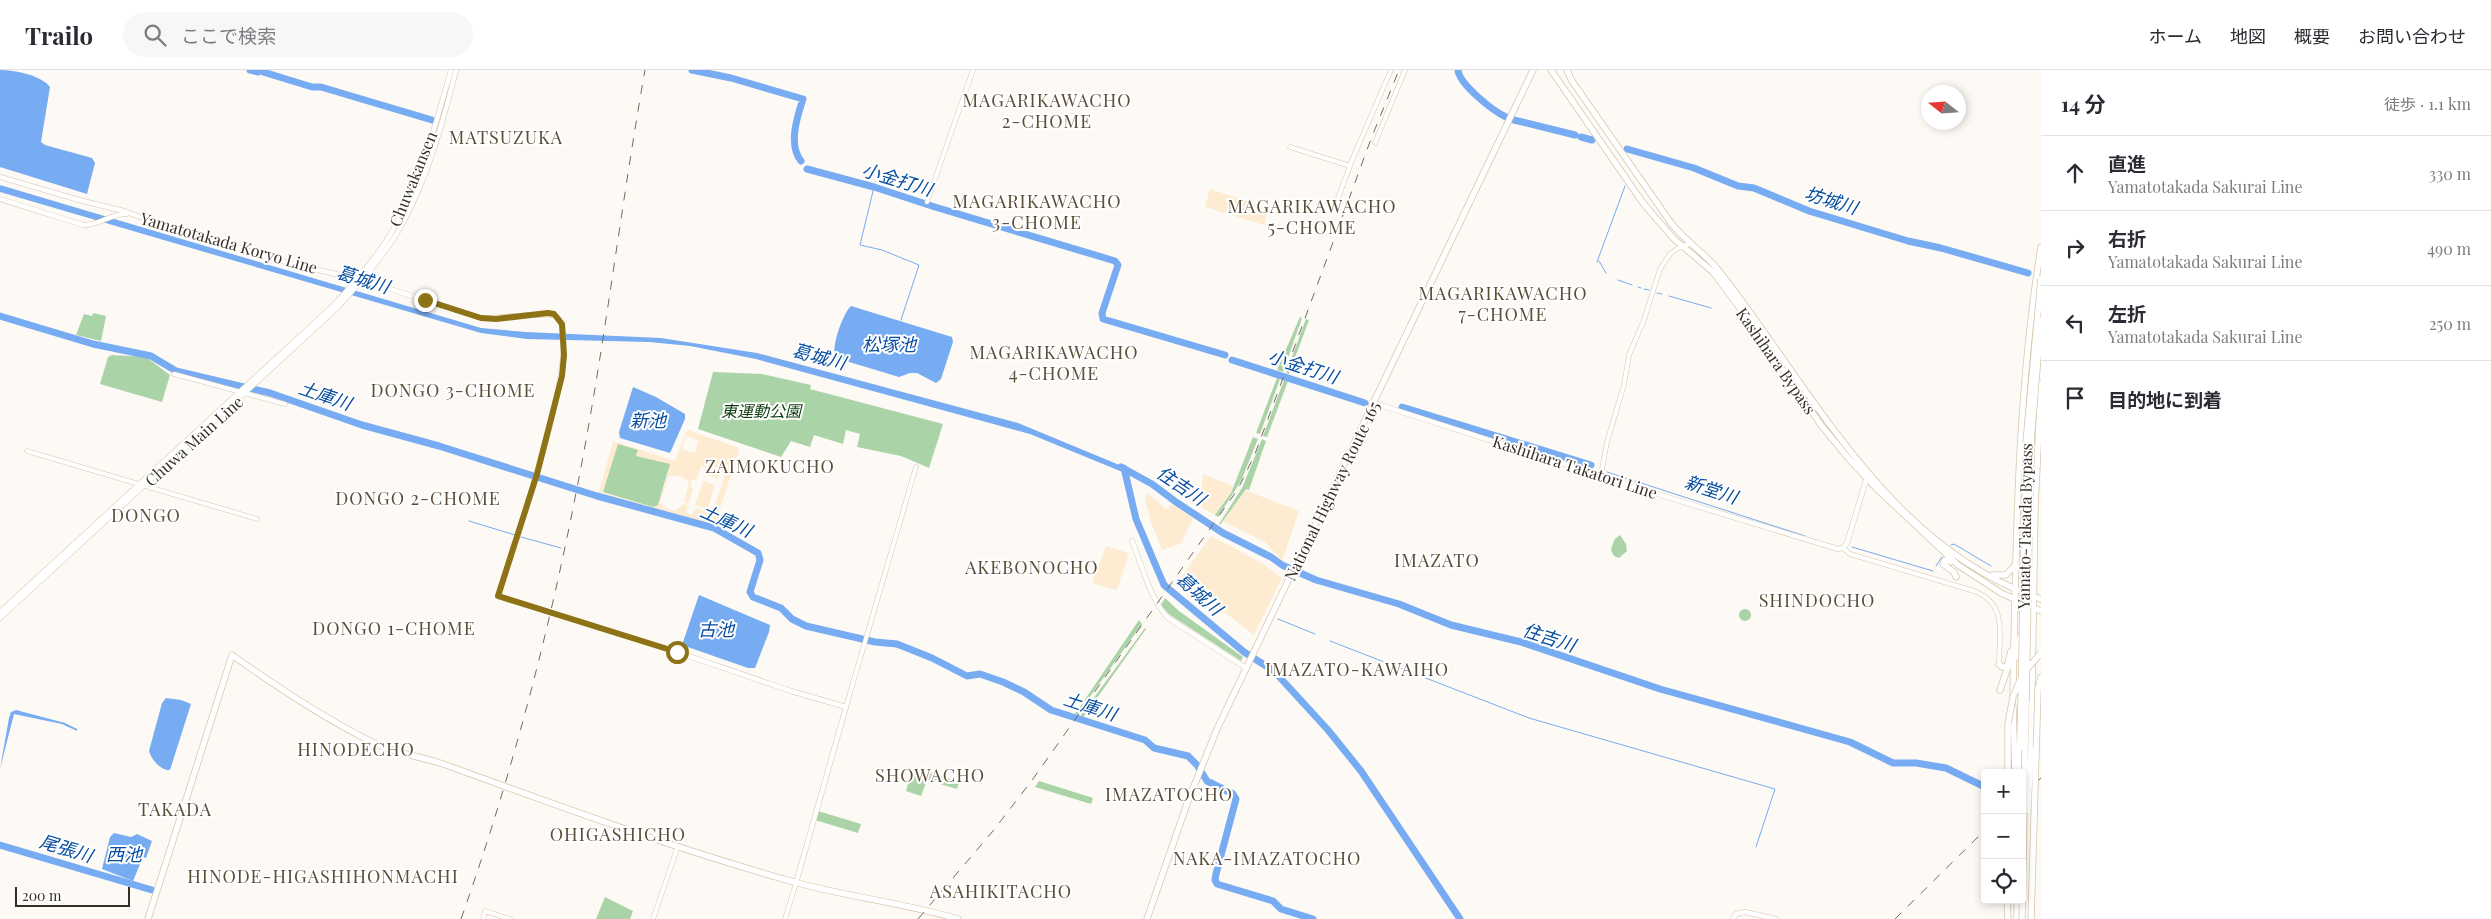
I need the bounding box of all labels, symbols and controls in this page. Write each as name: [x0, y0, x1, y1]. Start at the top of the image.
search box: [123, 12, 473, 57]
text: Trailo: [25, 19, 93, 51]
icon: search: [141, 21, 169, 49]
text: ここで検索: [181, 22, 276, 48]
text: ホーム: [2149, 24, 2202, 48]
text: 地図: [2230, 24, 2266, 48]
text: 概要: [2294, 24, 2330, 48]
text: お問い合わせ: [2358, 24, 2466, 48]
north arrow: [1921, 85, 1966, 130]
district label: MAGARIKAWACHO 2-CHOME: [962, 88, 1132, 133]
text: 14 分: [2061, 89, 2106, 117]
text: 徒歩 · 1.1 km: [2384, 93, 2471, 114]
district label: MATSUZUKA: [449, 125, 563, 149]
street label: Chuwakansen: [384, 128, 441, 230]
text: 直進: [2108, 150, 2146, 176]
water label: 小金打川: [859, 157, 937, 202]
icon: ahead: [2061, 159, 2089, 187]
text: 330 m: [2429, 163, 2471, 184]
text: Yamatotakada Sakurai Line: [2108, 176, 2303, 197]
water label: 坊城川: [1802, 181, 1863, 220]
district label: MAGARIKAWACHO 3-CHOME: [952, 189, 1122, 234]
district label: MAGARIKAWACHO 5-CHOME: [1227, 194, 1397, 239]
street label: Yamatotakada Koryo Line: [137, 207, 320, 278]
text: 右折: [2108, 225, 2146, 251]
icon: right: [2061, 234, 2089, 262]
text: 490 m: [2427, 238, 2471, 259]
text: Yamatotakada Sakurai Line: [2108, 251, 2303, 272]
water label: 葛城川: [334, 260, 395, 299]
district label: MAGARIKAWACHO 7-CHOME: [1418, 281, 1588, 326]
route end: [414, 289, 437, 312]
text: 左折: [2108, 300, 2146, 326]
street label: Kashihara Bypass: [1732, 303, 1821, 418]
icon: left: [2061, 309, 2089, 337]
text: 250 m: [2429, 313, 2471, 334]
text: Yamatotakada Sakurai Line: [2108, 326, 2303, 347]
water label: 松塚池: [862, 332, 918, 356]
water label: 葛城川: [790, 337, 850, 375]
district label: MAGARIKAWACHO 4-CHOME: [969, 340, 1139, 385]
water label: 小金打川: [1265, 344, 1343, 389]
water label: 土庫川: [296, 375, 357, 416]
district label: DONGO 3-CHOME: [370, 378, 536, 402]
icon: arrive: [2061, 384, 2089, 412]
text: 目的地に到着: [2108, 386, 2222, 412]
street label: Chuwa Main Line: [140, 391, 247, 490]
street label: National Highway Route 165: [1279, 397, 1384, 584]
park label: 東運動公園: [721, 400, 803, 421]
water label: 新池: [630, 408, 668, 432]
street label: Kashihara Takatori Line: [1490, 430, 1660, 503]
street label: Yamato-Takada Bypass: [2013, 443, 2036, 610]
district label: ZAIMOKUCHO: [705, 454, 835, 478]
water label: 住吉川: [1152, 460, 1212, 511]
water label: 新堂川: [1682, 469, 1743, 509]
district label: DONGO 2-CHOME: [335, 486, 501, 510]
water label: 土庫川: [697, 498, 758, 543]
district label: DONGO: [111, 503, 181, 527]
district label: IMAZATO: [1394, 548, 1480, 572]
district label: AKEBONOCHO: [964, 555, 1099, 579]
water label: 葛城川: [1172, 566, 1229, 622]
district label: SHINDOCHO: [1759, 588, 1875, 612]
district label: DONGO 1-CHOME: [312, 616, 476, 640]
water label: 古池: [698, 617, 736, 641]
water label: 住吉川: [1520, 617, 1581, 657]
route start: [666, 641, 689, 664]
district label: IMAZATO-KAWAIHO: [1265, 657, 1449, 681]
water label: 土庫川: [1061, 686, 1122, 726]
district label: HINODECHO: [297, 737, 415, 761]
district label: SHOWACHO: [875, 763, 985, 787]
map controls: [1981, 769, 2026, 904]
button: +: [1981, 769, 2026, 814]
district label: IMAZATOCHO: [1105, 782, 1233, 806]
district label: TAKADA: [138, 797, 212, 821]
button: −: [1981, 814, 2026, 859]
district label: OHIGASHICHO: [550, 822, 686, 846]
water label: 尾張川: [37, 829, 98, 868]
water label: 西池: [106, 842, 144, 866]
district label: NAKA-IMAZATOCHO: [1173, 846, 1361, 870]
button: locate: [1981, 859, 2026, 904]
district label: HINODE-HIGASHIHONMACHI: [187, 864, 459, 888]
district label: ASAHIKITACHO: [929, 879, 1072, 903]
scale bar: [15, 884, 130, 907]
text: 200 m: [22, 886, 61, 905]

